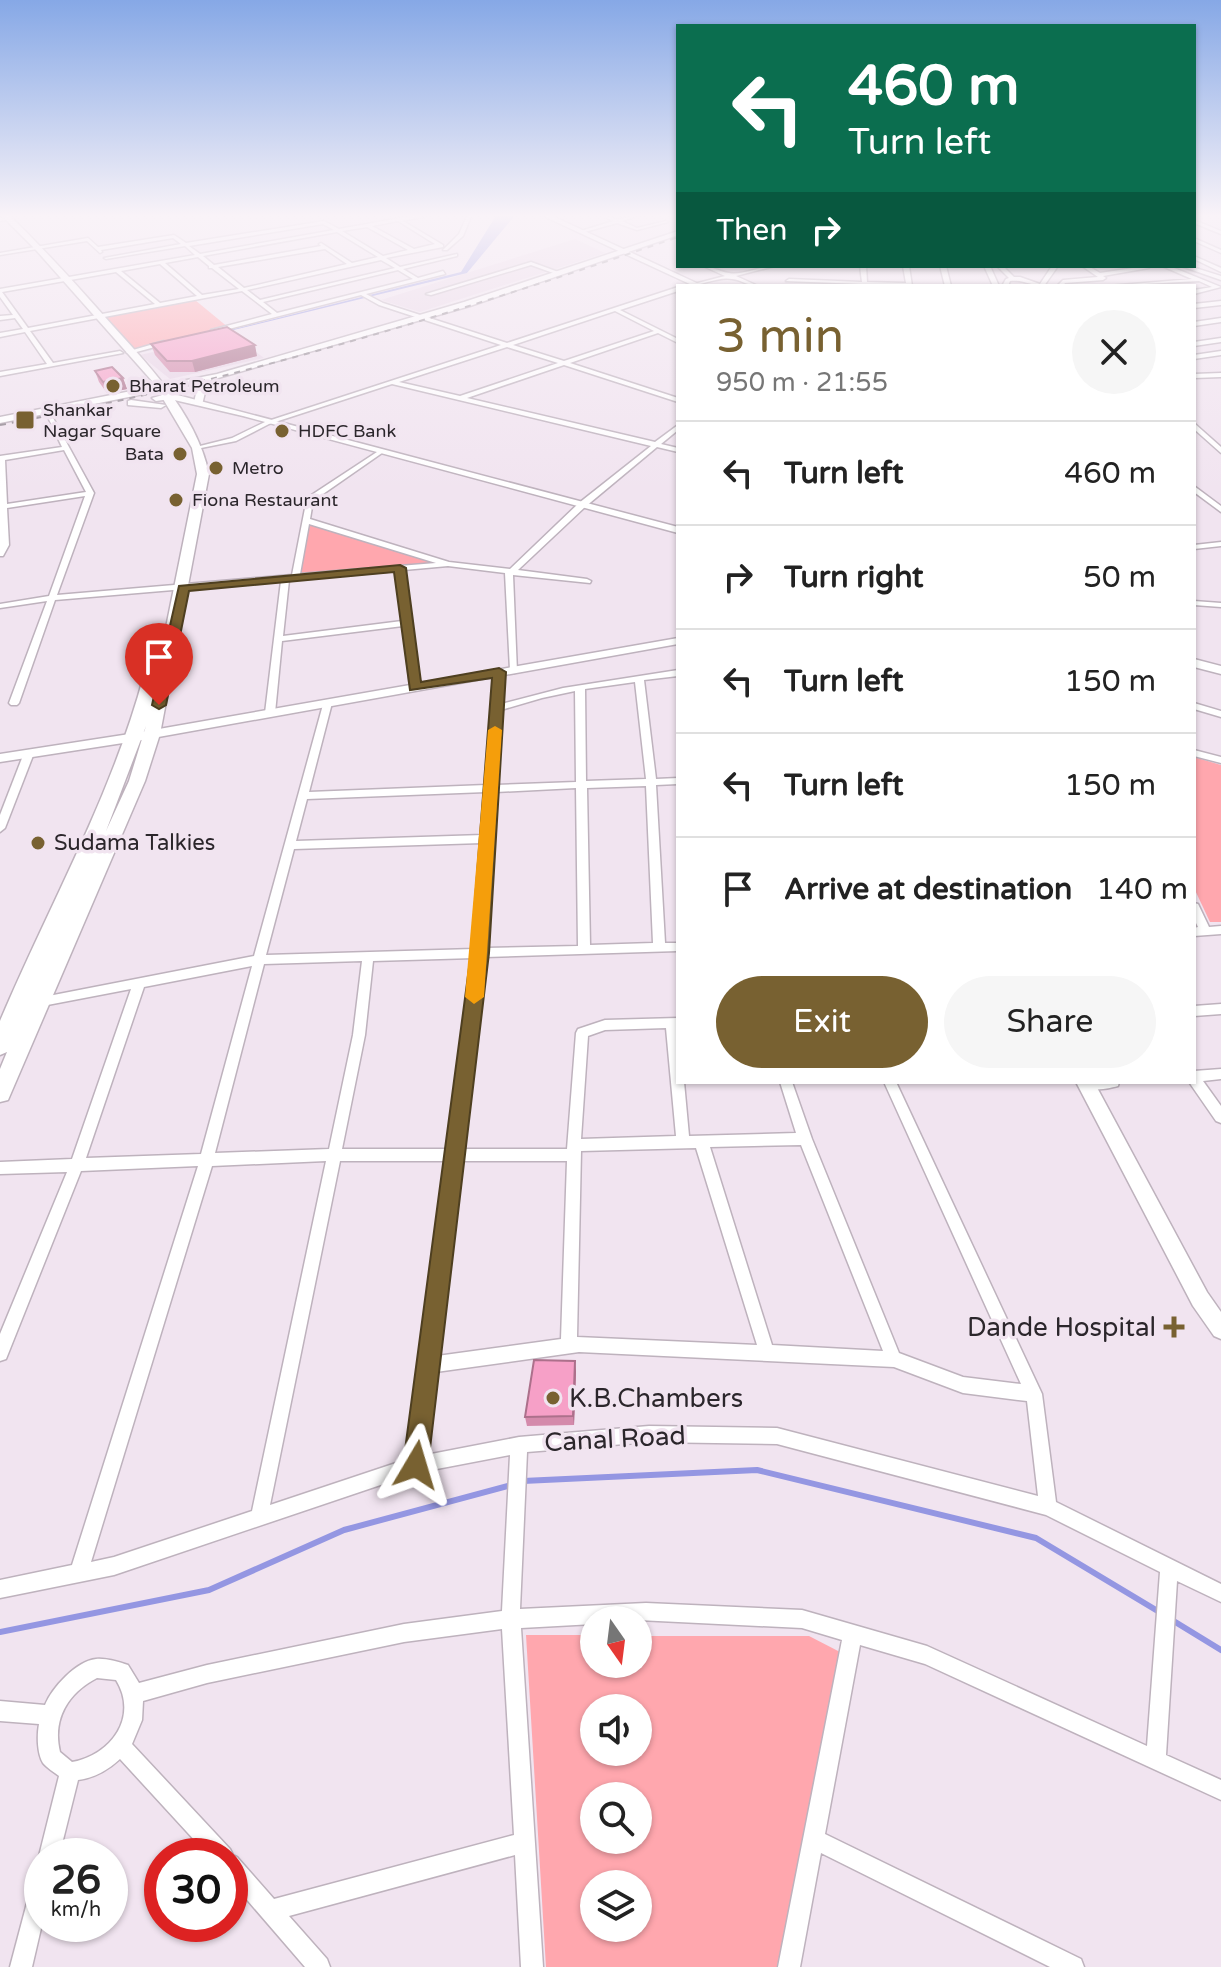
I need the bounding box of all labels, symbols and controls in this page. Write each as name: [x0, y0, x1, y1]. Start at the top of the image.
text: 460 m: [848, 53, 1019, 120]
icon: left: [716, 56, 820, 160]
text: Turn left: [848, 121, 991, 164]
icon: right: [804, 208, 848, 252]
text: Then: [716, 212, 788, 249]
text: 3 min: [716, 308, 844, 366]
button: close: [1072, 310, 1156, 394]
text: 950 m · 21:55: [716, 367, 888, 398]
place label: Bharat Petroleum: [129, 375, 279, 397]
marker: Bharat Petroleum: [104, 377, 122, 395]
place label: Shankar Nagar Square: [43, 399, 161, 442]
marker: Shankar Nagar Square: [14, 409, 36, 431]
place label: HDFC Bank: [298, 420, 396, 442]
marker: HDFC Bank: [273, 422, 291, 440]
place label: Bata: [125, 443, 164, 465]
marker: Bata: [171, 445, 189, 463]
icon: left: [716, 451, 760, 495]
text: Turn left: [784, 455, 903, 492]
text: 460 m: [1064, 455, 1156, 492]
place label: Metro: [232, 457, 284, 479]
marker: Metro: [207, 459, 225, 477]
place label: Fiona Restaurant: [192, 489, 338, 511]
marker: Fiona Restaurant: [167, 491, 185, 509]
icon: right: [716, 555, 760, 599]
text: Turn right: [784, 559, 924, 596]
text: 50 m: [1083, 559, 1156, 596]
pin: [125, 623, 193, 705]
icon: arrive: [137, 635, 181, 679]
icon: left: [716, 659, 760, 703]
text: Turn left: [784, 663, 903, 700]
text: 150 m: [1064, 663, 1156, 700]
icon: left: [716, 763, 760, 807]
text: Turn left: [784, 767, 903, 804]
text: 150 m: [1064, 767, 1156, 804]
place label: Sudama Talkies: [54, 830, 215, 856]
marker: Sudama Talkies: [29, 834, 47, 852]
icon: arrive: [716, 867, 760, 911]
text: Arrive at destination: [784, 871, 1072, 908]
text: 140 m: [1096, 871, 1188, 908]
button: Exit: [716, 976, 928, 1068]
button: Share: [944, 976, 1156, 1068]
place label: Dande Hospital: [967, 1312, 1156, 1343]
marker: Dande Hospital: [1163, 1316, 1185, 1338]
place label: K.B.Chambers: [569, 1383, 743, 1414]
marker: K.B.Chambers: [544, 1389, 562, 1407]
street label: Canal Road: [543, 1420, 687, 1458]
position arrow: [374, 1423, 458, 1507]
north arrow: [580, 1606, 652, 1678]
map controls: [580, 1606, 652, 1942]
button: sound: [580, 1694, 652, 1766]
button: search: [580, 1782, 652, 1854]
speed limit sign: 30: [144, 1838, 248, 1942]
text: 26: [51, 1856, 101, 1904]
button: layers: [580, 1870, 652, 1942]
text: km/h: [51, 1898, 101, 1922]

